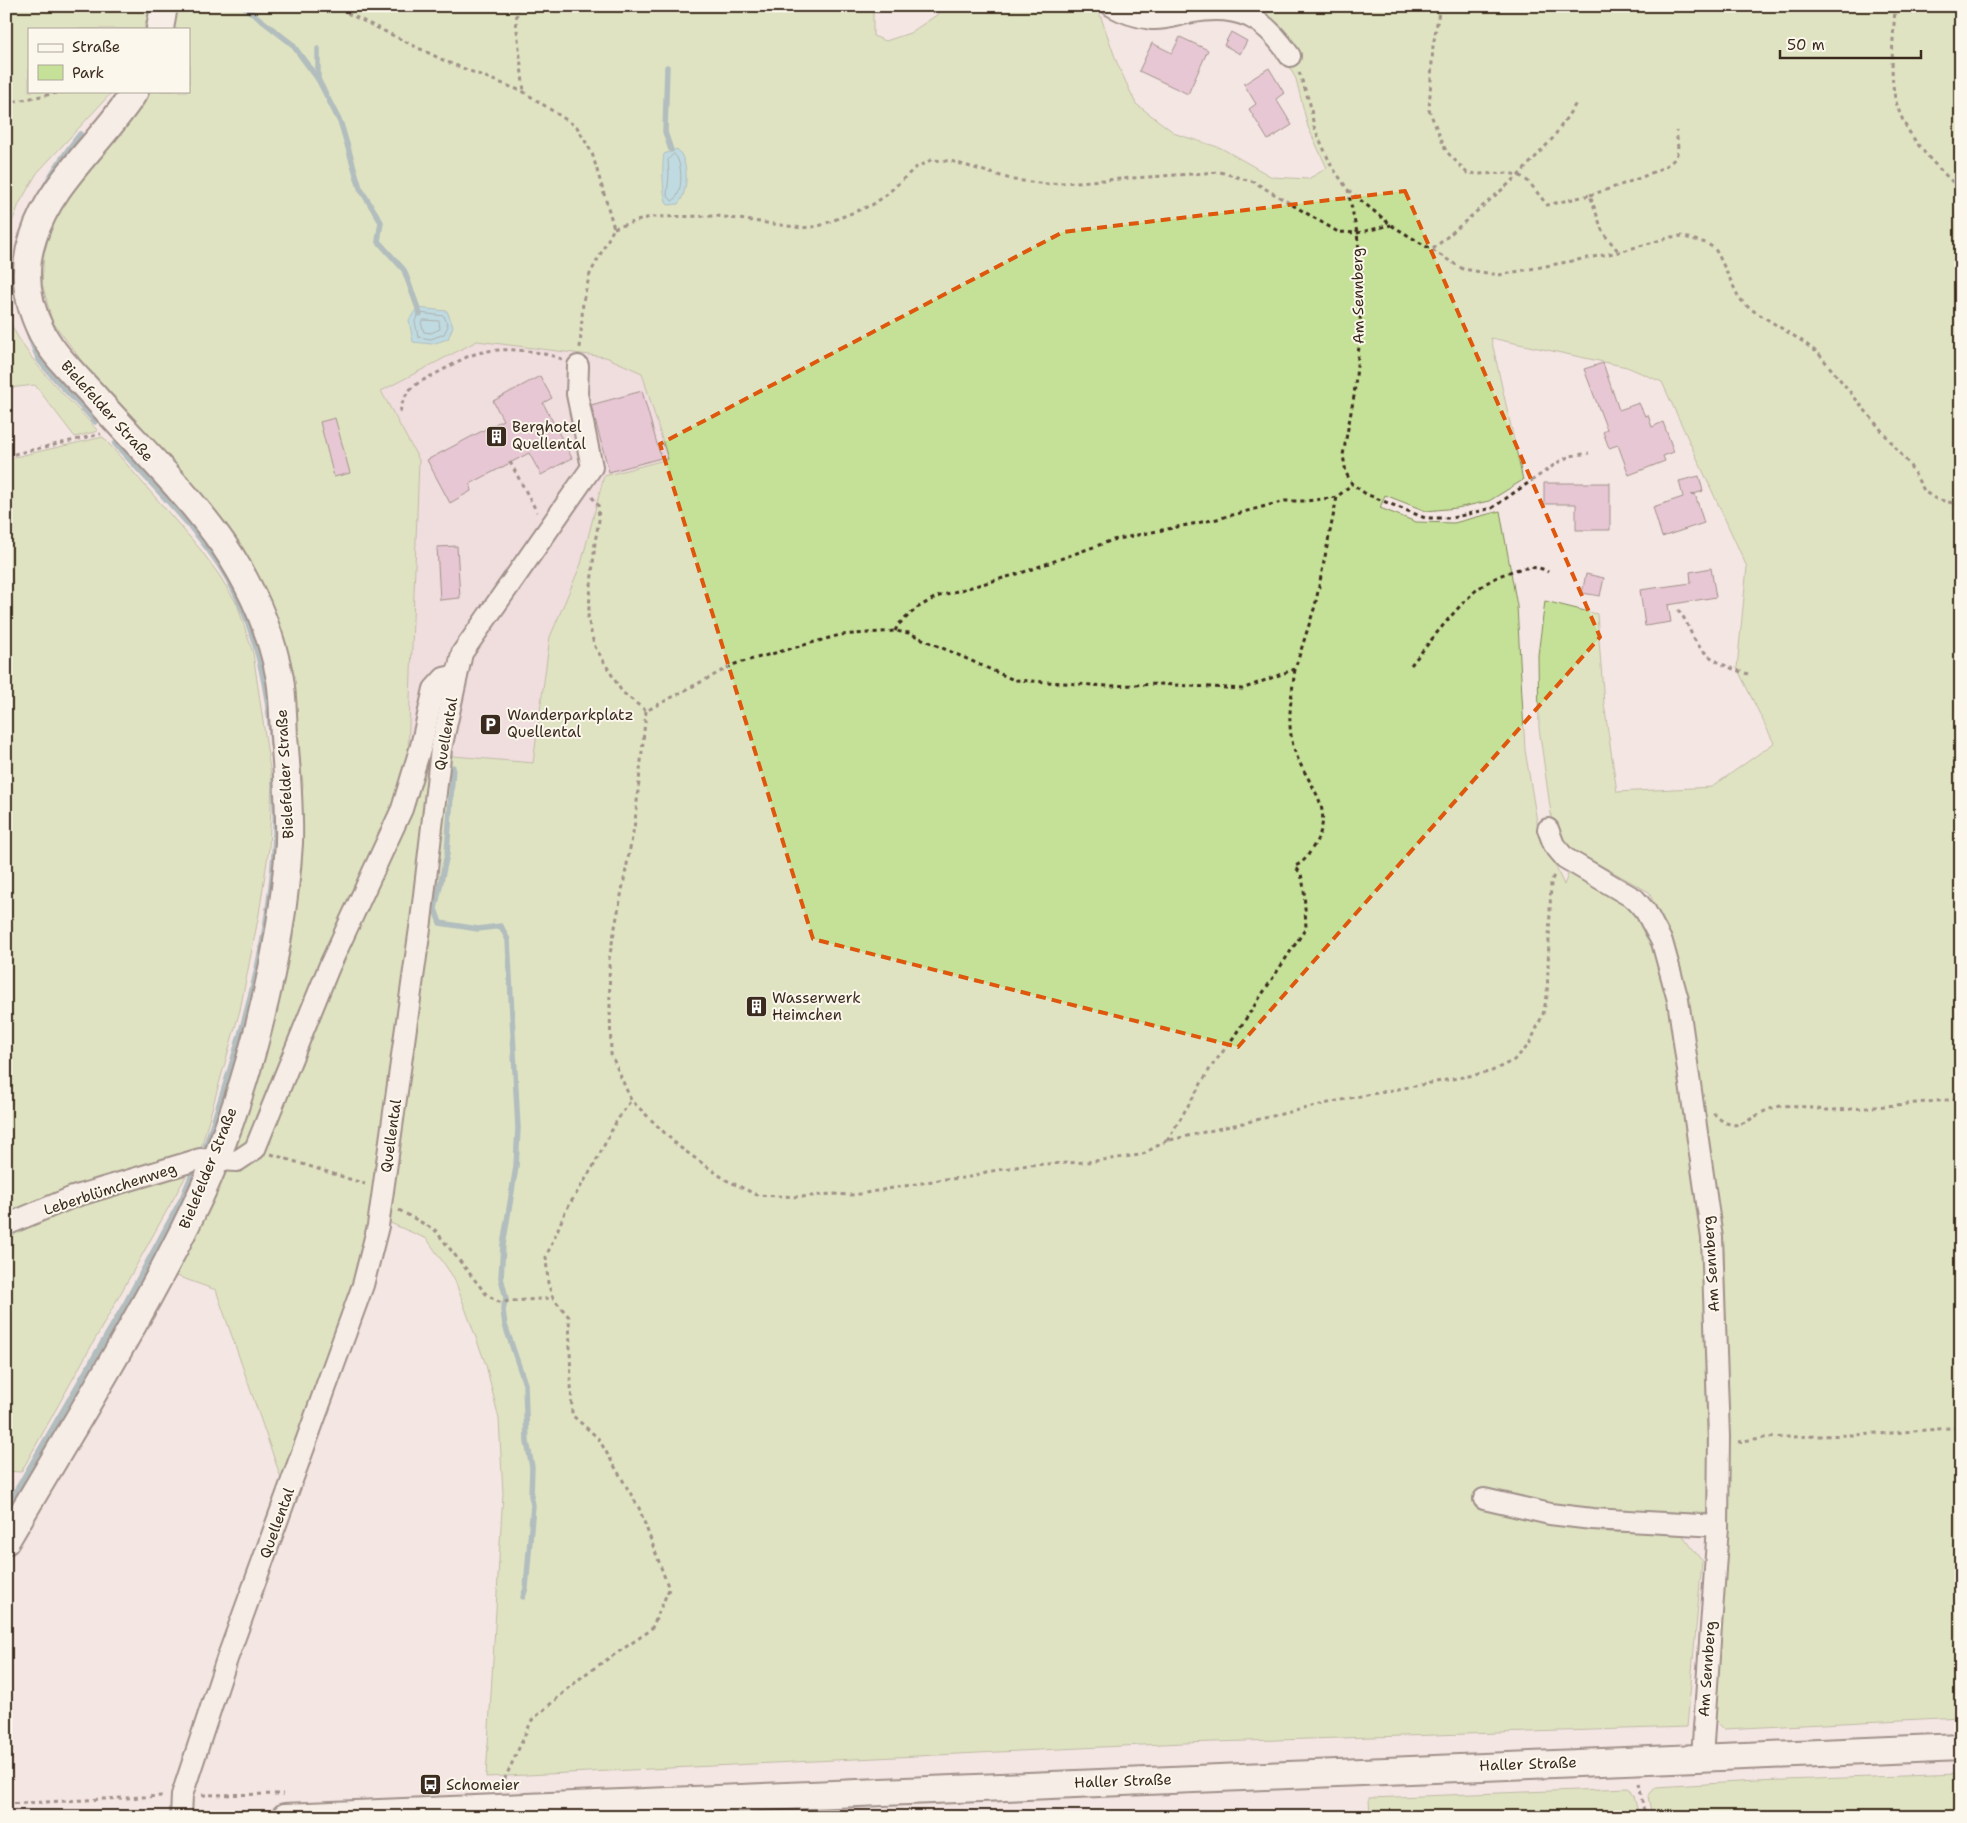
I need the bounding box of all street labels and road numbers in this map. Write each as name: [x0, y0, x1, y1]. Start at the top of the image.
street label: Am Sennberg: [1347, 248, 1369, 344]
street label: Bielefelder Straße: [56, 356, 158, 466]
street label: Quellental: [430, 695, 462, 772]
street label: Bielefelder Straße: [272, 709, 298, 839]
street label: Quellental: [376, 1097, 406, 1174]
street label: Bielefelder Straße: [174, 1104, 242, 1232]
street label: Leberblümchenweg: [41, 1158, 179, 1220]
street label: Am Sennberg: [1698, 1215, 1724, 1313]
street label: Quellental: [255, 1484, 299, 1561]
street label: Am Sennberg: [1694, 1620, 1720, 1718]
street label: Haller Straße: [1479, 1752, 1577, 1776]
street label: Haller Straße: [1074, 1769, 1172, 1793]

